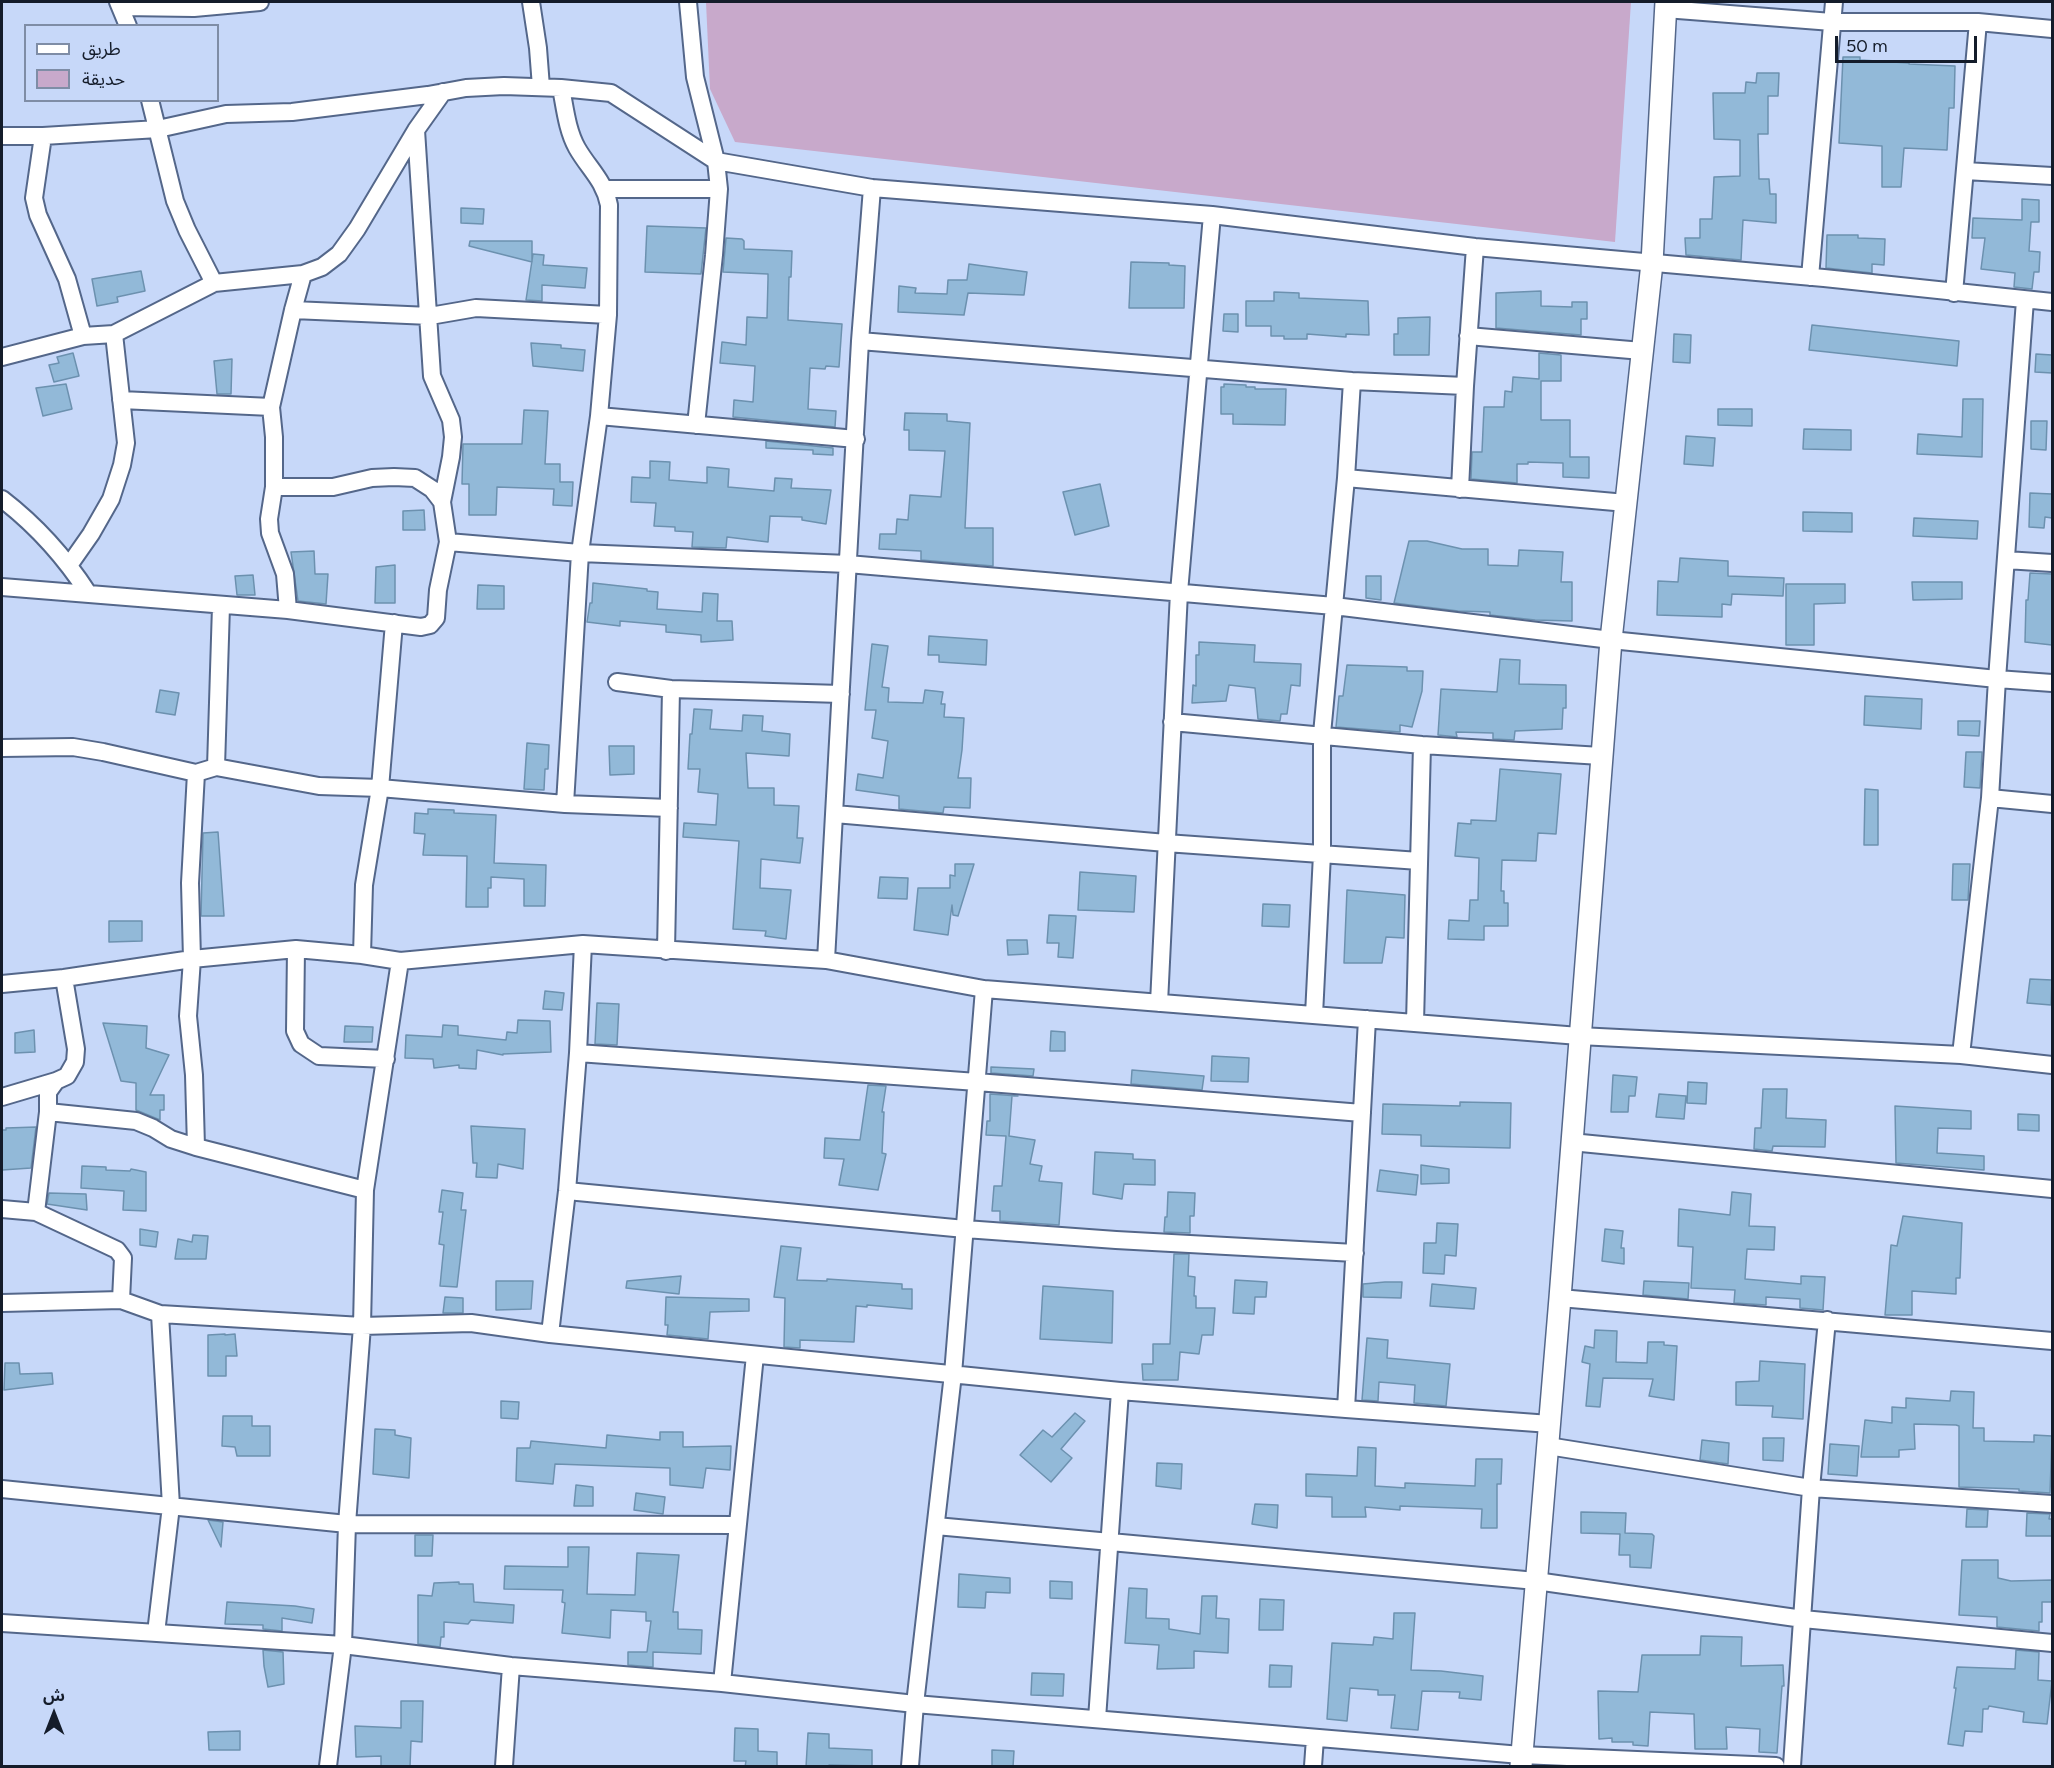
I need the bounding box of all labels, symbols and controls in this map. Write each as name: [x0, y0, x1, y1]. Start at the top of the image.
legend: [24, 24, 219, 102]
scale bar: [1838, 24, 1980, 62]
text: 50 m: [1846, 35, 1888, 57]
text: طريق: [82, 38, 121, 60]
text: حديقة: [82, 68, 125, 90]
north arrow: [24, 1684, 84, 1744]
text: ش: [43, 1686, 65, 1705]

